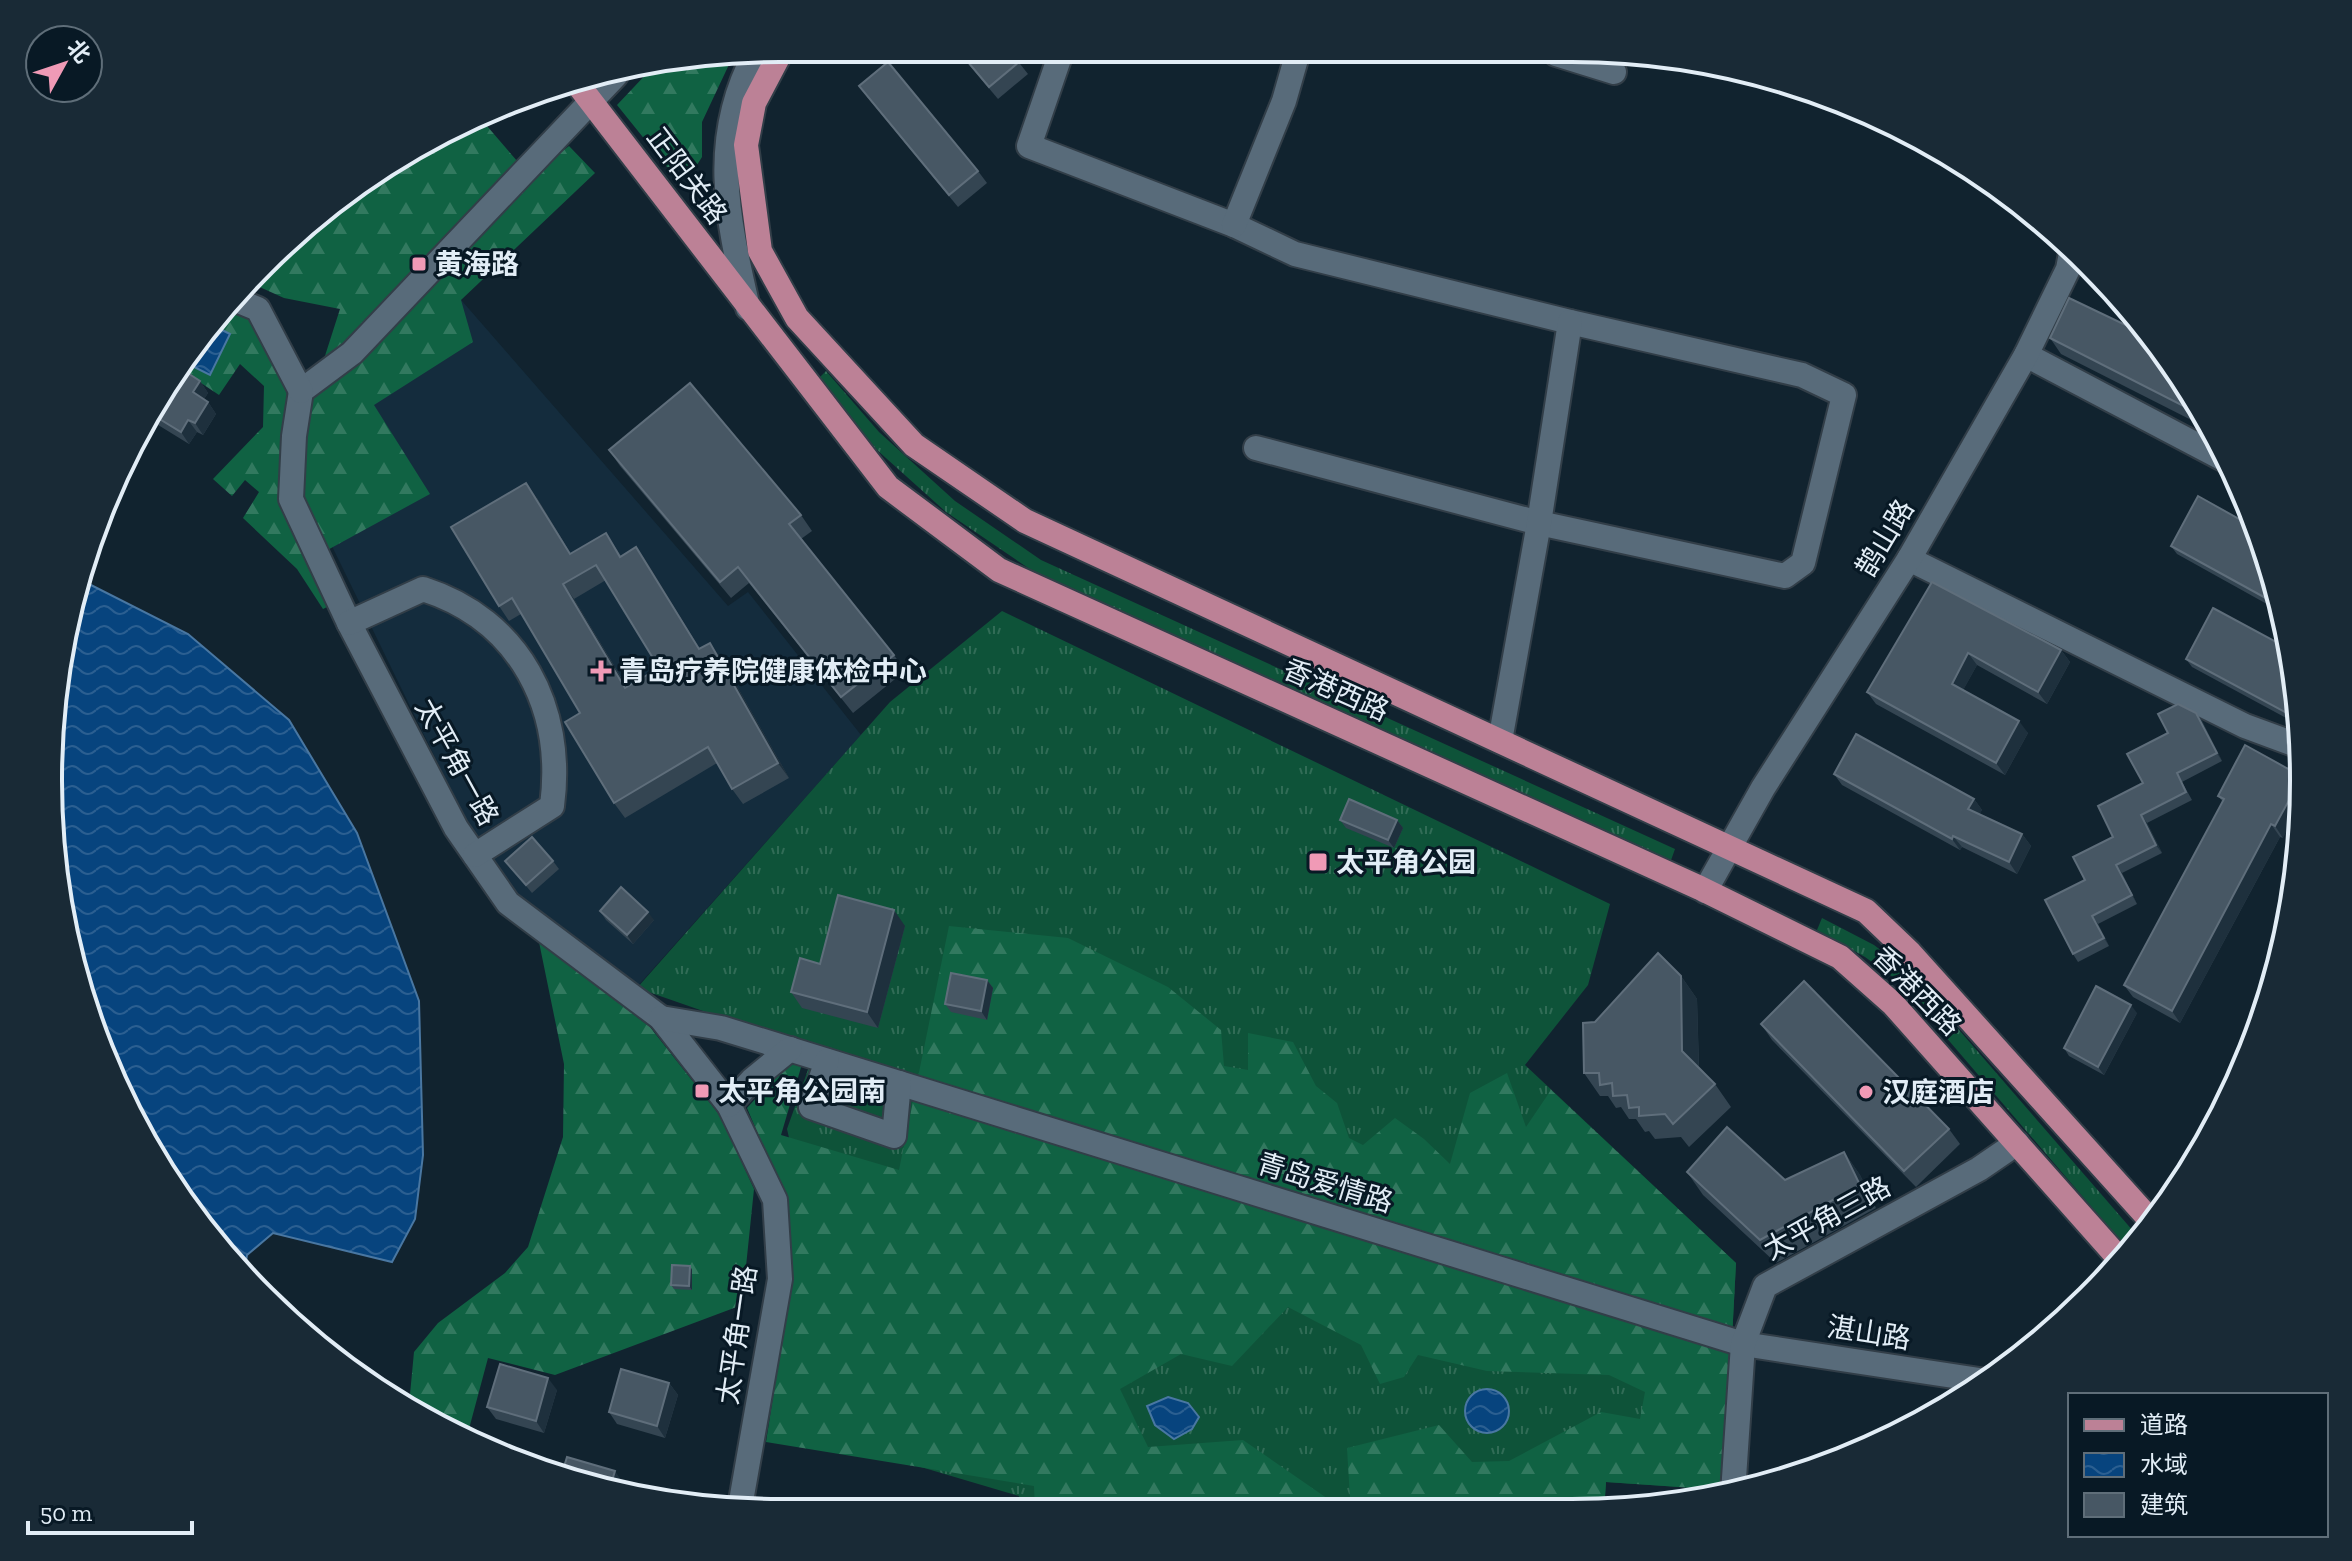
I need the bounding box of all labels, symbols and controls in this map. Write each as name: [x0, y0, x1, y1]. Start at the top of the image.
north arrow: [24, 24, 104, 104]
text: 北: [62, 34, 96, 69]
street label: 正阳关路: [640, 121, 734, 231]
place label: 黄海路: [435, 248, 519, 281]
marker: 黄海路: [410, 255, 428, 273]
street label: 鹊山路: [1849, 493, 1921, 583]
street label: 香港西路: [1278, 652, 1394, 728]
place label: 青岛疗养院健康体检中心: [619, 655, 927, 688]
marker: 青岛疗养院健康体检中心: [590, 660, 612, 682]
street label: 太平角一路: [409, 693, 505, 831]
place label: 太平角公园: [1336, 846, 1476, 879]
marker: 太平角公园: [1307, 851, 1329, 873]
street label: 香港西路: [1866, 940, 1968, 1042]
place label: 太平角公园南: [718, 1075, 886, 1108]
place label: 汉庭酒店: [1882, 1076, 1994, 1109]
marker: 太平角公园南: [693, 1082, 711, 1100]
marker: 汉庭酒店: [1857, 1083, 1875, 1101]
street label: 青岛爱情路: [1253, 1147, 1397, 1219]
street label: 太平角三路: [1758, 1170, 1896, 1266]
street label: 太平角一路: [711, 1263, 763, 1407]
street label: 湛山路: [1825, 1310, 1913, 1356]
legend: [2068, 1393, 2328, 1537]
text: 道路: [2140, 1410, 2188, 1439]
text: 水域: [2140, 1450, 2188, 1479]
scale bar: [28, 1485, 192, 1535]
text: 建筑: [2140, 1490, 2188, 1519]
text: 50 m: [40, 1498, 93, 1527]

